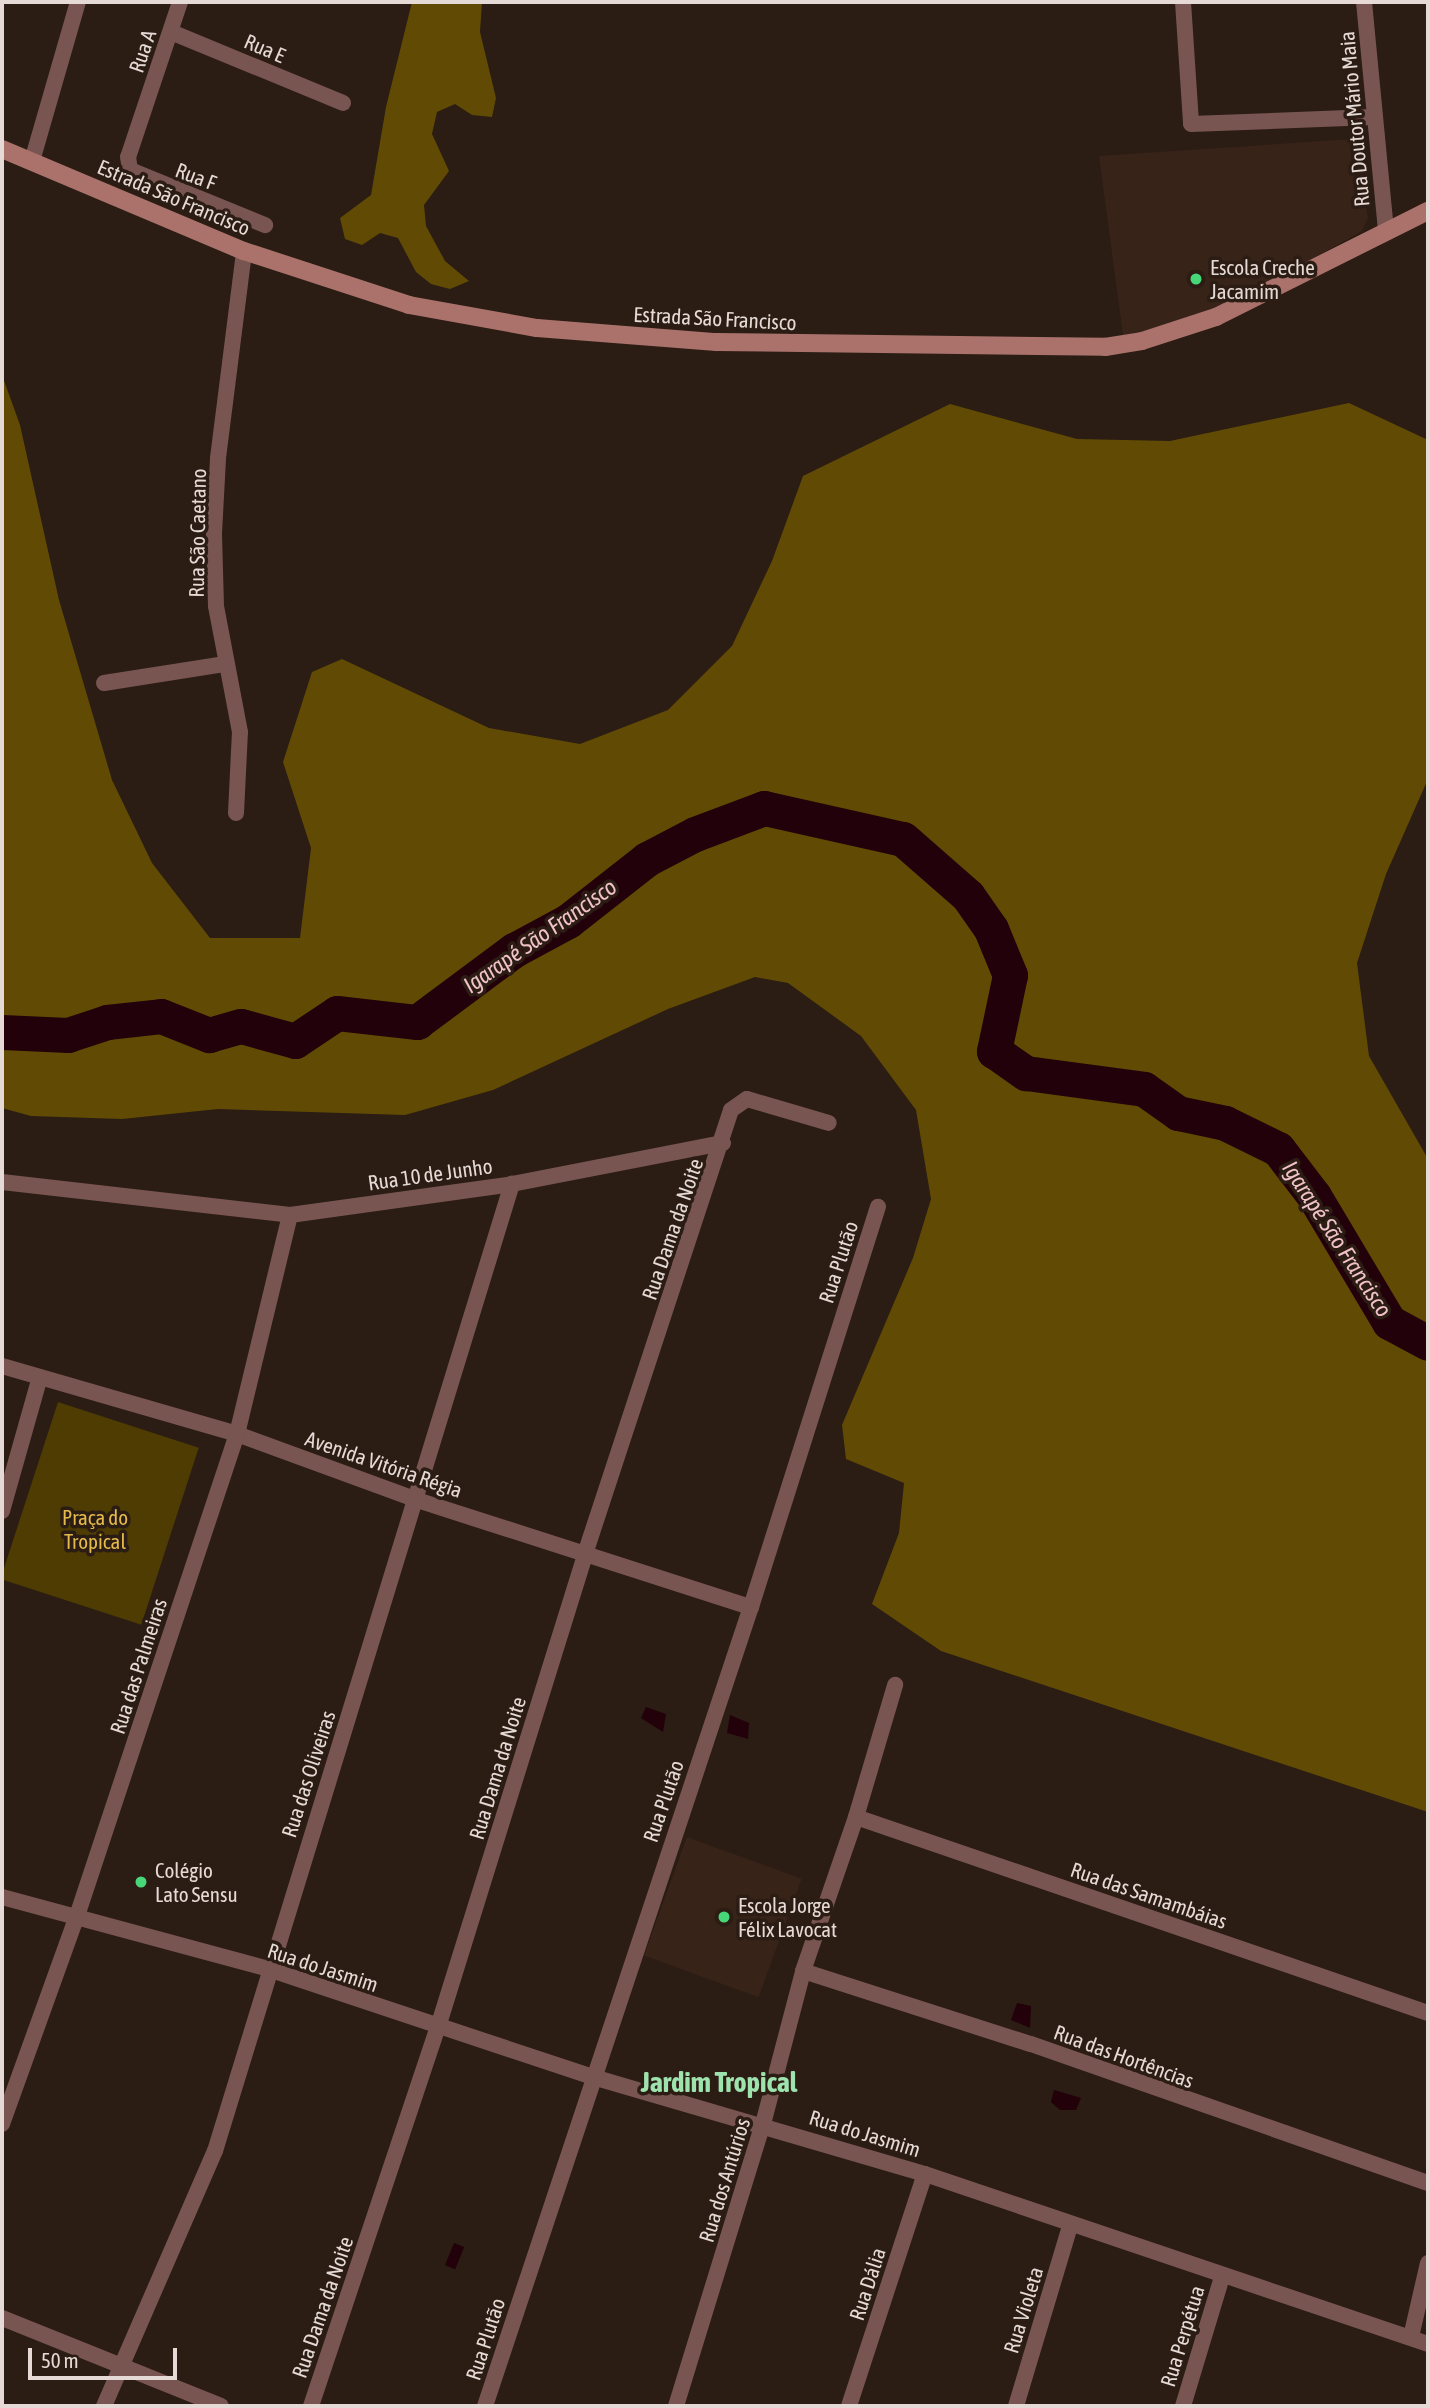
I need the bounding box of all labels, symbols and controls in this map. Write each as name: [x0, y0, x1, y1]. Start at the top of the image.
street label: Rua A: [123, 26, 161, 76]
street label: Rua E: [241, 28, 289, 68]
street label: Rua Doutor Mário Maia: [1334, 30, 1374, 208]
street label: Estrada São Francisco: [94, 153, 254, 241]
street label: Rua F: [172, 157, 220, 195]
place label: Escola Creche Jacamim: [1210, 254, 1315, 304]
marker: Escola Creche Jacamim: [1188, 271, 1204, 287]
street label: Estrada São Francisco: [633, 301, 797, 335]
street label: Rua São Caetano: [183, 468, 211, 598]
water label: Igarapé São Francisco: [458, 873, 622, 999]
street label: Rua 10 de Junho: [366, 1153, 494, 1195]
street label: Rua Dama da Noite: [636, 1155, 708, 1303]
water label: Igarapé São Francisco: [1276, 1156, 1398, 1322]
street label: Rua Plutão: [813, 1218, 863, 1306]
street label: Avenida Vitória Régia: [302, 1425, 466, 1503]
park label: Praça do Tropical: [62, 1504, 128, 1554]
street label: Rua das Palmeiras: [104, 1595, 172, 1737]
street label: Rua Dama da Noite: [463, 1694, 531, 1842]
street label: Rua das Oliveiras: [276, 1707, 340, 1841]
street label: Rua Plutão: [637, 1757, 689, 1845]
street label: Rua das Samambáias: [1068, 1856, 1230, 1934]
place label: Colégio Lato Sensu: [155, 1857, 238, 1907]
marker: Colégio Lato Sensu: [133, 1874, 149, 1890]
place label: Escola Jorge Félix Lavocat: [738, 1892, 837, 1942]
marker: Escola Jorge Félix Lavocat: [716, 1909, 732, 1925]
street label: Rua do Jasmim: [264, 1937, 382, 1997]
street label: Rua das Hortências: [1051, 2019, 1197, 2093]
district label: Jardim Tropical: [641, 2065, 797, 2099]
street label: Rua do Jasmim: [806, 2104, 924, 2162]
street label: Rua dos Antúrios: [693, 2115, 755, 2245]
street label: Rua Dama da Noite: [286, 2233, 358, 2381]
street label: Rua Dália: [843, 2244, 891, 2324]
street label: Rua Violeta: [998, 2264, 1048, 2356]
street label: Rua Perpétua: [1155, 2282, 1209, 2390]
street label: Rua Plutão: [460, 2295, 510, 2383]
scale bar: [32, 2334, 180, 2378]
text: 50 m: [41, 2348, 79, 2372]

